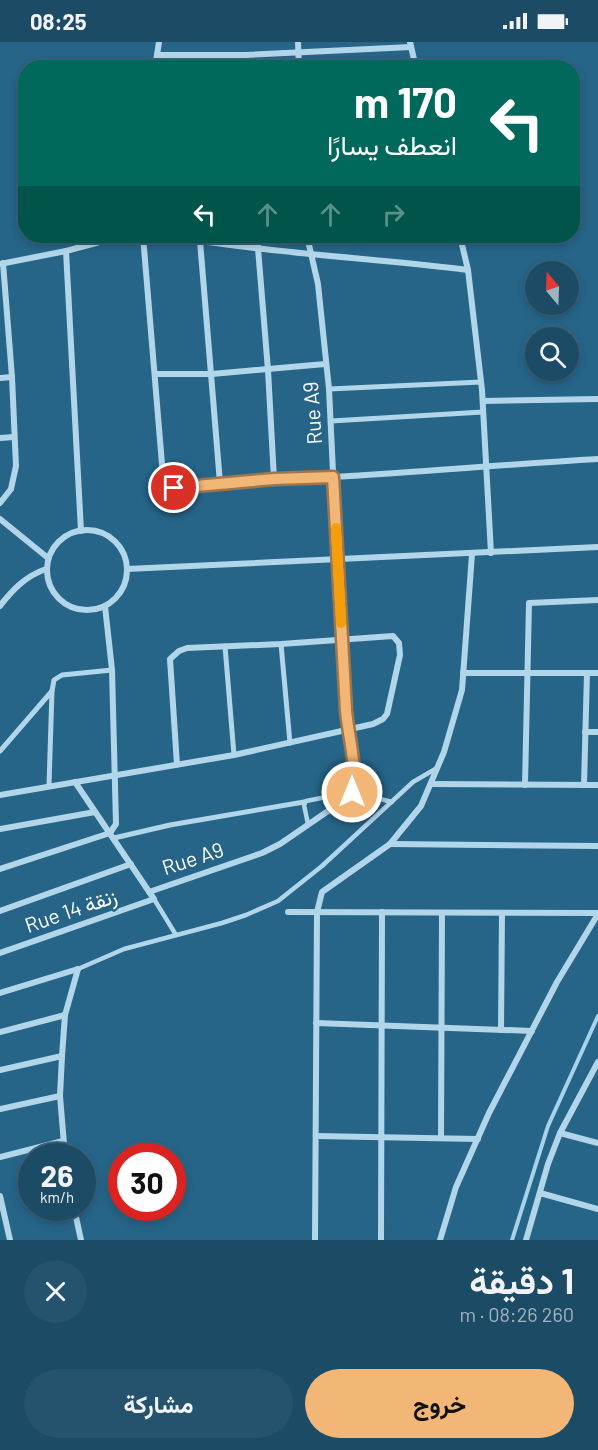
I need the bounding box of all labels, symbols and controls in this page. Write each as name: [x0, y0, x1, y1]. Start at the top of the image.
text: 08:25: [30, 8, 87, 34]
text: 170 m: [354, 76, 457, 126]
icon: left: [478, 84, 556, 162]
text: انعطف يسارًا: [327, 128, 457, 160]
icon: left: [188, 198, 221, 231]
icon: ahead: [251, 198, 284, 231]
icon: ahead: [314, 198, 347, 231]
icon: right: [377, 198, 410, 231]
north arrow: [525, 261, 579, 315]
map controls: [525, 261, 579, 381]
button: search: [525, 327, 579, 381]
street label: Rue A9: [297, 381, 326, 446]
pin: [148, 462, 199, 513]
icon: arrive: [157, 471, 190, 504]
position arrow: [320, 760, 384, 824]
street label: Rue A9: [159, 836, 226, 879]
street label: Rue 14 زنقة: [21, 882, 120, 939]
speed limit sign: 30: [108, 1143, 186, 1221]
text: 26: [41, 1157, 73, 1193]
text: km/h: [40, 1188, 74, 1206]
text: 1 دقيقة: [469, 1258, 574, 1301]
button: close: [24, 1260, 87, 1323]
text: 260 m · 08:26: [459, 1302, 574, 1326]
button: مشاركة: [24, 1369, 293, 1438]
button: خروج: [305, 1369, 574, 1438]

